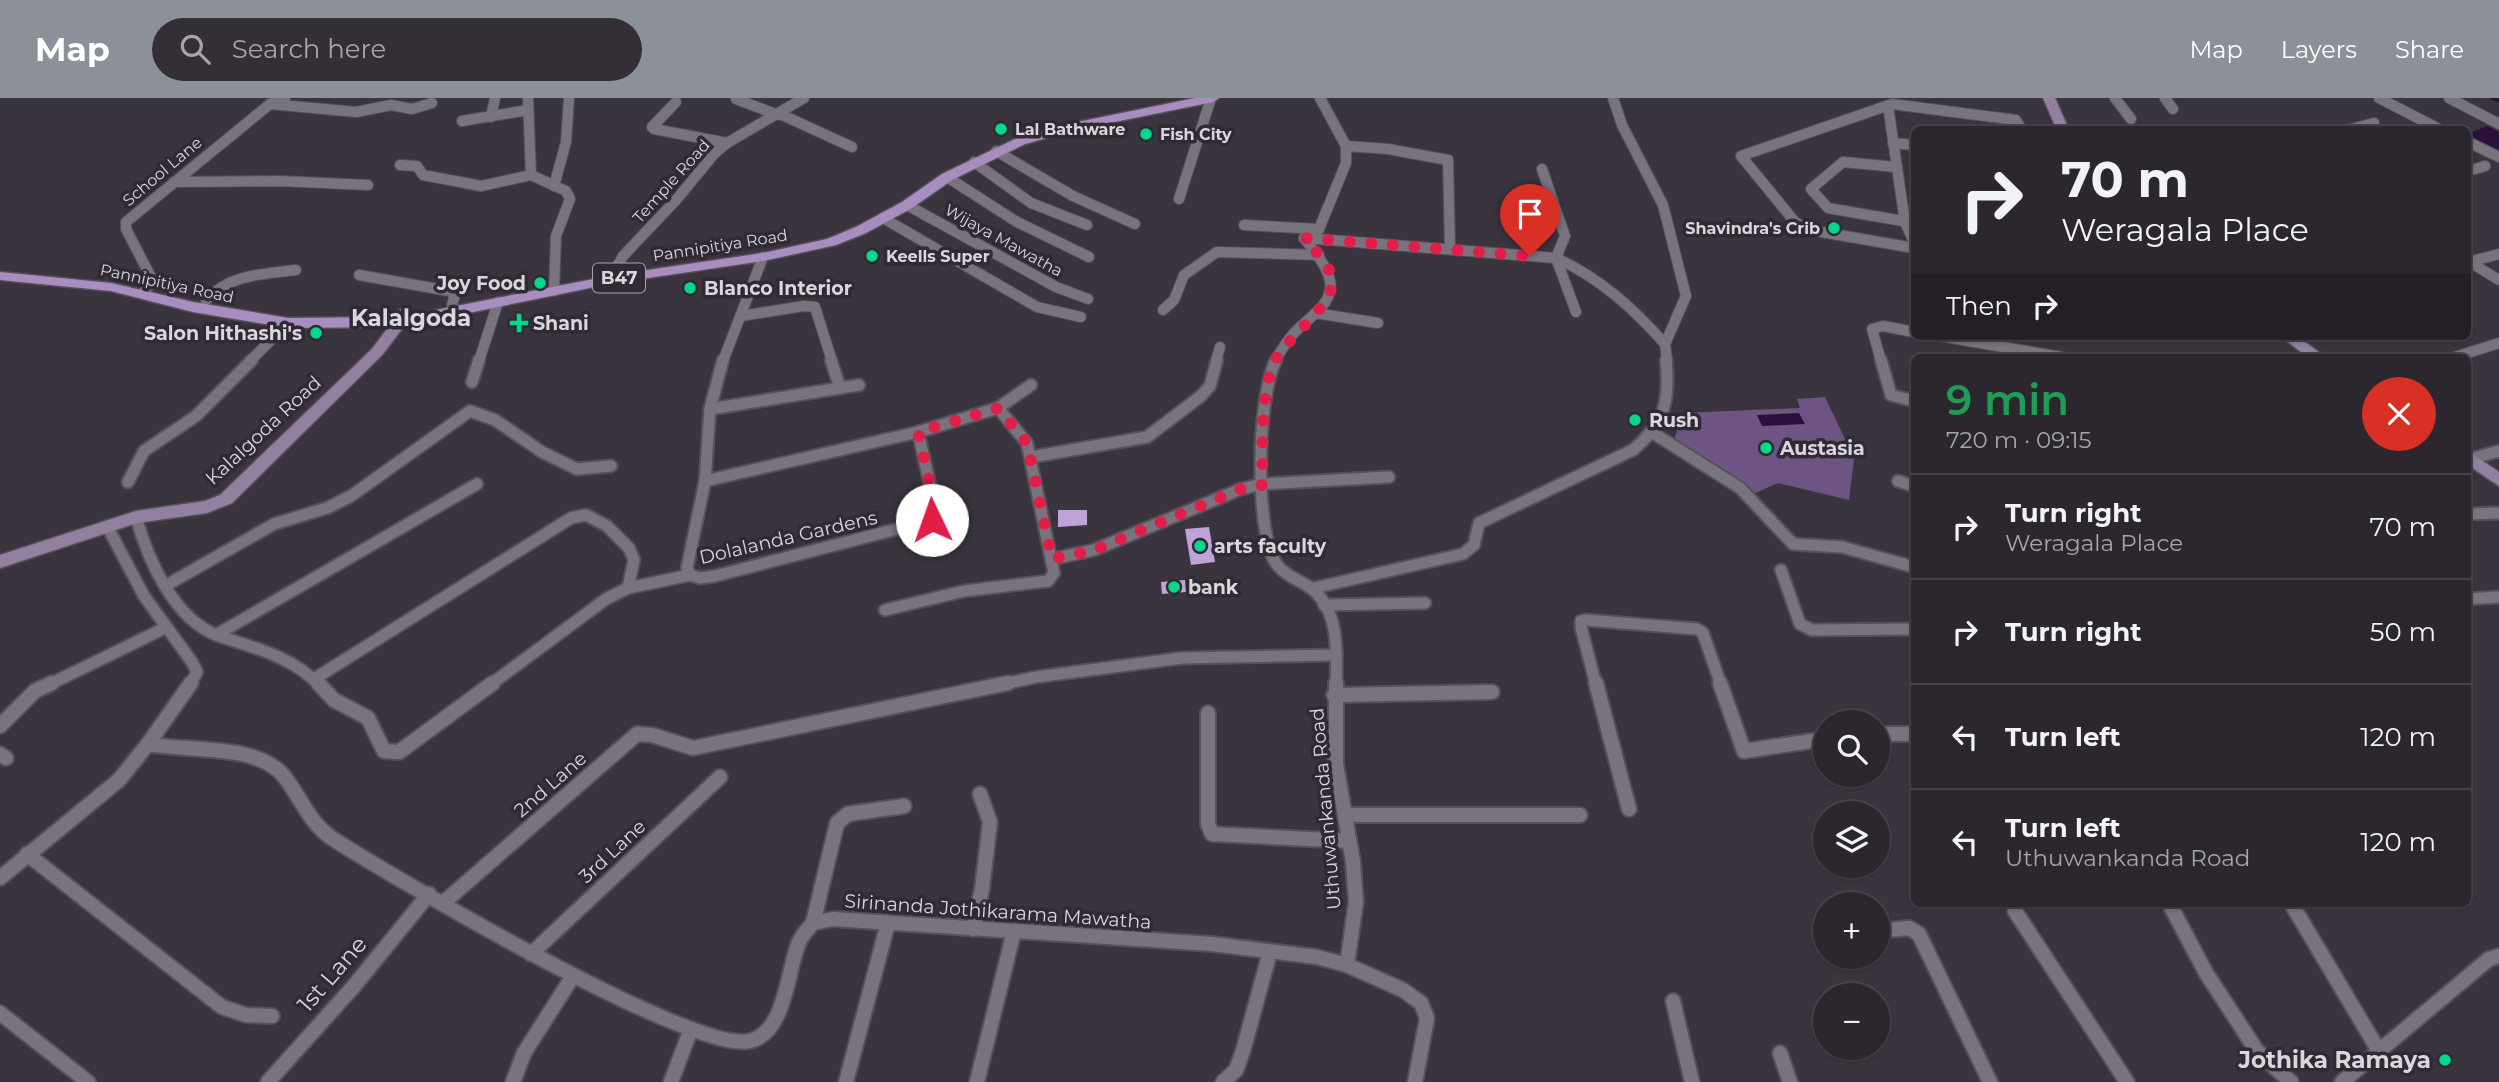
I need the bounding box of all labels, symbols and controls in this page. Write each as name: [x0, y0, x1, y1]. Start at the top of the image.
search box: [152, 18, 642, 81]
text: Map: [35, 29, 110, 69]
icon: search: [176, 30, 214, 68]
text: Search here: [232, 33, 386, 65]
text: Map: [2189, 35, 2243, 64]
text: Layers: [2281, 35, 2357, 64]
text: Share: [2395, 35, 2464, 64]
place label: Lal Bathware: [1015, 120, 1125, 139]
marker: Lal Bathware: [993, 121, 1009, 137]
place label: Fish City: [1160, 125, 1232, 144]
marker: Fish City: [1138, 126, 1154, 142]
street label: School Lane: [119, 133, 206, 210]
street label: Temple Road: [629, 136, 714, 227]
text: 70 m: [2061, 150, 2189, 209]
icon: right: [1946, 154, 2037, 245]
pin: [1500, 184, 1560, 256]
icon: arrive: [1511, 195, 1549, 233]
street label: Wijaya Mawatha: [942, 200, 1066, 281]
text: Weragala Place: [2061, 210, 2309, 249]
place label: Shavindra's Crib: [1685, 219, 1820, 238]
marker: Shavindra's Crib: [1826, 220, 1842, 236]
street label: Pannipitiya Road: [651, 225, 789, 266]
place label: Keells Super: [886, 247, 990, 266]
marker: Keells Super: [864, 248, 880, 264]
street label: Pannipitiya Road: [98, 260, 235, 307]
road number: B47: [593, 264, 645, 293]
place label: Joy Food: [436, 272, 526, 295]
marker: Joy Food: [532, 275, 548, 291]
place label: Blanco Interior: [704, 277, 852, 300]
marker: Blanco Interior: [682, 280, 698, 296]
icon: right: [2026, 287, 2064, 325]
text: Then: [1946, 290, 2012, 322]
district label: Kalalgoda: [351, 304, 471, 332]
place label: Shani: [533, 312, 589, 335]
marker: Shani: [511, 315, 527, 331]
place label: Salon Hithashi's: [144, 322, 302, 345]
marker: Salon Hithashi's: [308, 325, 324, 341]
street label: Kalalgoda Road: [201, 371, 326, 490]
text: 9 min: [1946, 374, 2069, 426]
button: close: [2362, 377, 2436, 451]
place label: Rush: [1649, 409, 1699, 432]
marker: Rush: [1627, 412, 1643, 428]
text: 720 m · 09:15: [1946, 426, 2092, 454]
place label: Austasia: [1779, 437, 1865, 460]
marker: Austasia: [1758, 440, 1774, 456]
position arrow: [895, 483, 969, 557]
text: Turn right: [2005, 497, 2141, 529]
street label: Dolalanda Gardens: [697, 506, 879, 569]
icon: right: [1946, 508, 1984, 546]
text: 70 m: [2370, 511, 2436, 543]
text: Weragala Place: [2005, 529, 2183, 557]
place label: arts faculty: [1214, 535, 1327, 558]
marker: arts faculty: [1192, 538, 1208, 554]
place label: bank: [1188, 576, 1239, 599]
marker: bank: [1166, 579, 1182, 595]
icon: right: [1946, 613, 1984, 651]
text: Turn right: [2005, 616, 2141, 648]
text: 50 m: [2370, 616, 2436, 648]
street label: Uthuwankanda Road: [1305, 707, 1346, 911]
map controls: [1813, 710, 1890, 1060]
button: search: [1813, 710, 1890, 787]
icon: left: [1946, 718, 1984, 756]
text: Turn left: [2005, 721, 2121, 753]
text: 120 m: [2360, 721, 2436, 753]
street label: 2nd Lane: [509, 747, 591, 822]
button: layers: [1813, 801, 1890, 878]
text: Turn left: [2005, 812, 2121, 844]
street label: 3rd Lane: [574, 815, 650, 888]
icon: left: [1946, 823, 1984, 861]
text: 120 m: [2360, 826, 2436, 858]
text: Uthuwankanda Road: [2005, 844, 2250, 872]
street label: Sirinanda Jothikarama Mawatha: [844, 889, 1152, 934]
button: +: [1813, 892, 1890, 969]
street label: 1st Lane: [291, 930, 373, 1018]
button: −: [1813, 983, 1890, 1060]
place label: Jothika Ramaya: [2238, 1046, 2431, 1074]
marker: Jothika Ramaya: [2437, 1052, 2453, 1068]

